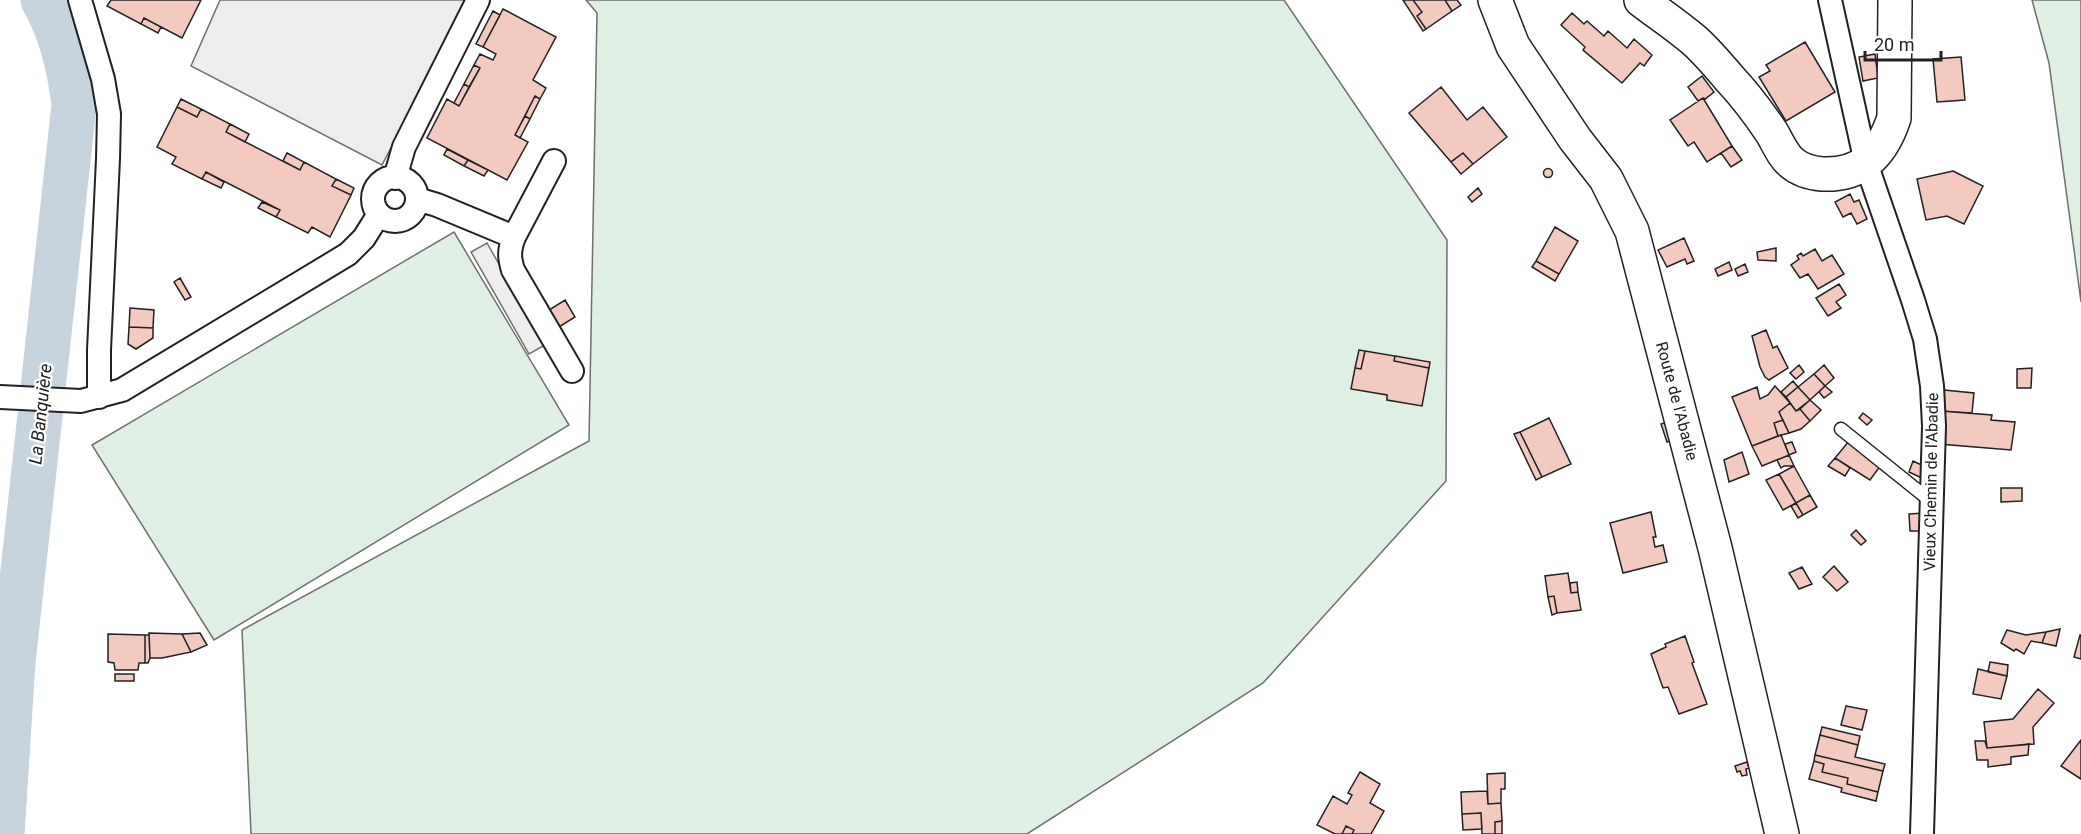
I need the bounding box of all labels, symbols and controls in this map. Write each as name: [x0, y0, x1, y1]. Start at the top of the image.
scale bar: [1865, 24, 1942, 62]
text: 20 m: [1874, 34, 1914, 55]
street label: Route de l'Abadie: [1652, 339, 1702, 463]
water label: La Banquière: [24, 362, 56, 466]
street label: Vieux Chemin de l'Abadie: [1920, 393, 1942, 571]

